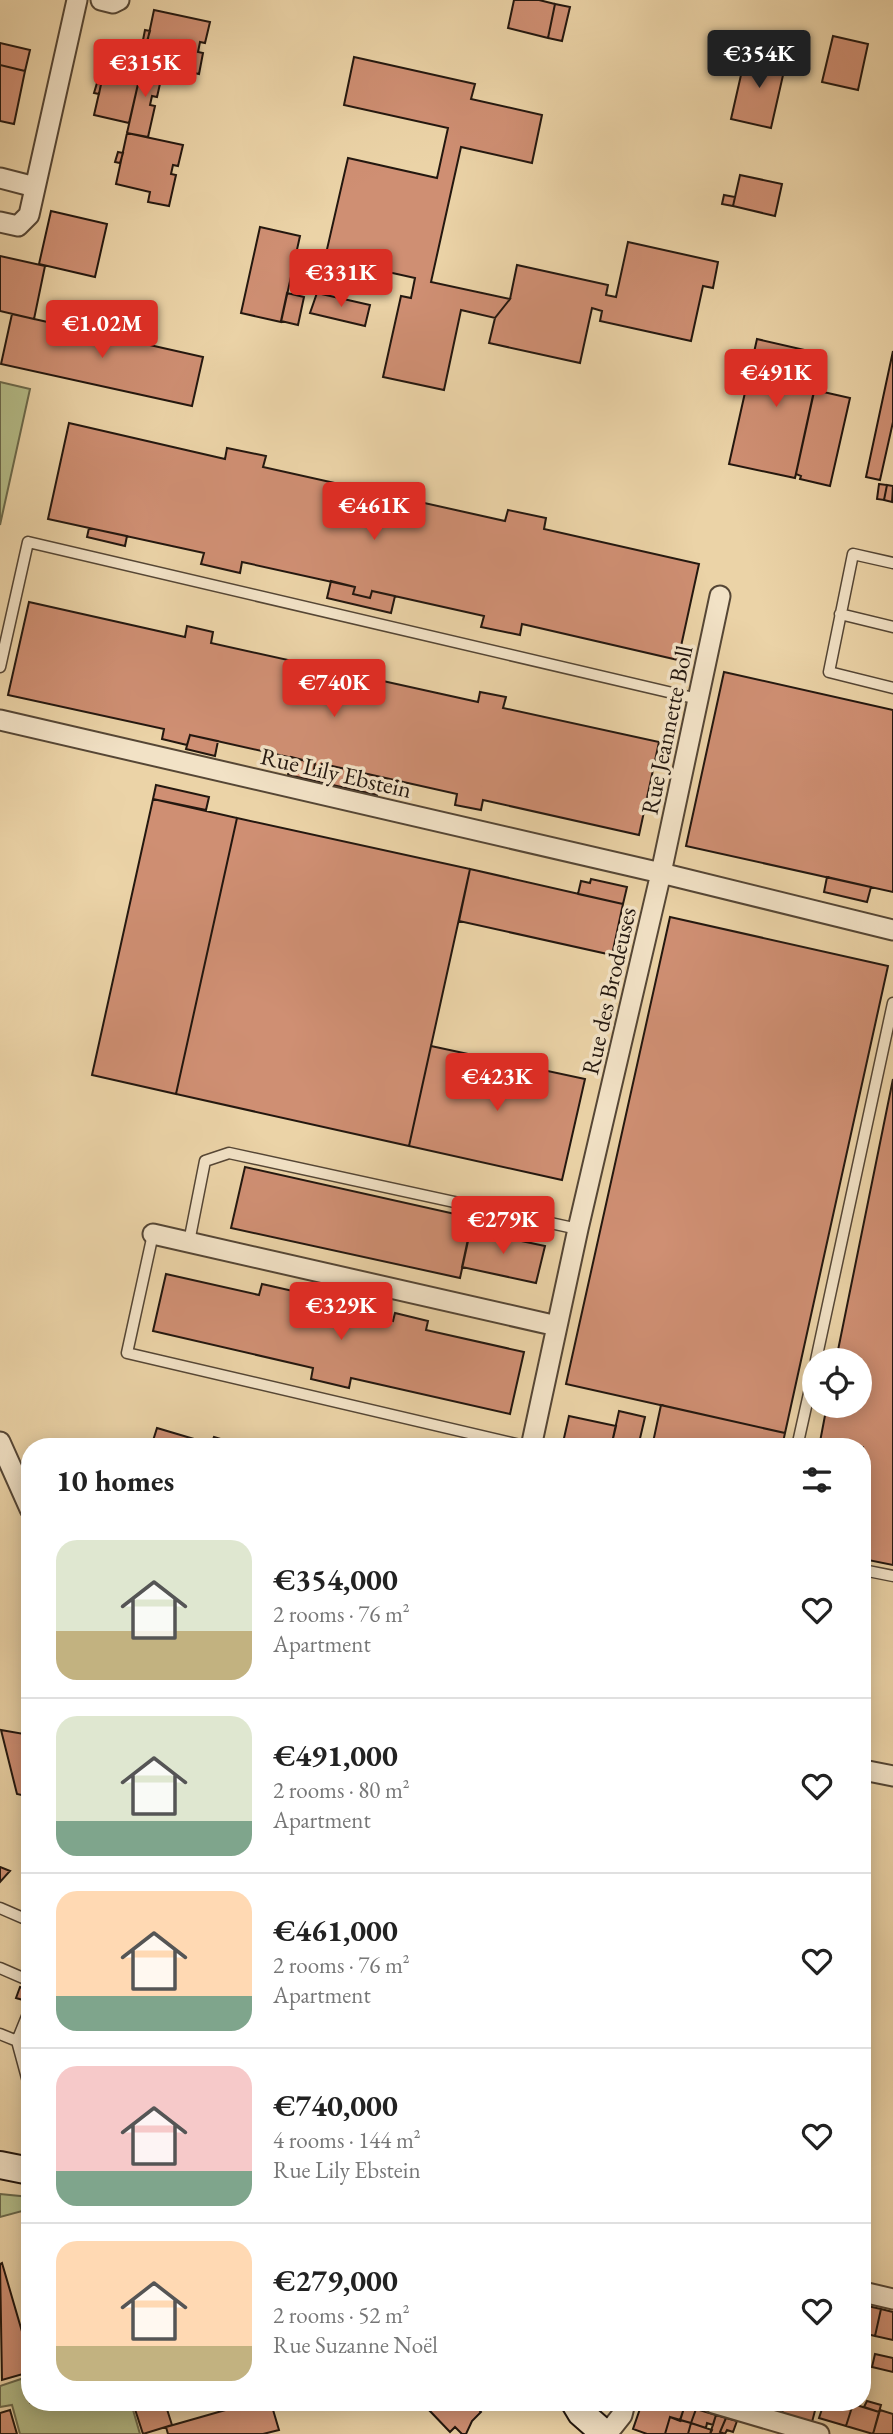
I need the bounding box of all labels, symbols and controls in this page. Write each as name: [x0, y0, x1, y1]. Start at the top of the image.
pin: €354K: [710, 31, 808, 90]
text: €354K: [723, 38, 795, 68]
pin: €315K: [96, 40, 194, 99]
text: €315K: [109, 47, 181, 77]
pin: €331K: [292, 250, 390, 309]
text: €331K: [305, 257, 377, 287]
pin: €1.02M: [45, 300, 159, 360]
text: €1.02M: [62, 308, 142, 338]
pin: €491K: [727, 350, 825, 409]
text: €491K: [740, 357, 812, 387]
pin: €461K: [325, 482, 423, 542]
text: €461K: [338, 490, 410, 520]
street label: Rue Jeannette Boll: [633, 642, 700, 817]
pin: €740K: [285, 660, 383, 719]
text: €740K: [298, 667, 370, 697]
street label: Rue Lily Ebstein: [258, 740, 415, 805]
street label: Rue des Brodeuses: [574, 904, 643, 1078]
pin: €423K: [448, 1054, 546, 1113]
text: €423K: [461, 1061, 533, 1091]
pin: €279K: [454, 1196, 552, 1256]
text: €279K: [467, 1204, 539, 1234]
pin: €329K: [292, 1282, 390, 1342]
text: €329K: [305, 1290, 377, 1320]
map controls: [802, 1348, 872, 1418]
button: locate: [802, 1348, 872, 1418]
text: 10 homes: [56, 1461, 174, 1500]
icon: filters: [798, 1461, 836, 1499]
text: €354,000: [273, 1560, 398, 1599]
icon: home: [112, 1568, 196, 1652]
icon: heart: [798, 1591, 836, 1629]
text: 2 rooms · 76 m²: [273, 1599, 410, 1629]
text: Apartment: [273, 1629, 371, 1659]
text: €491,000: [273, 1736, 398, 1775]
icon: home: [112, 1744, 196, 1828]
icon: heart: [798, 1767, 836, 1805]
text: 2 rooms · 80 m²: [273, 1775, 410, 1805]
text: Apartment: [273, 1805, 371, 1835]
text: €461,000: [273, 1911, 398, 1950]
icon: home: [112, 1919, 196, 2003]
icon: heart: [798, 1942, 836, 1980]
text: 2 rooms · 76 m²: [273, 1950, 410, 1980]
text: Apartment: [273, 1980, 371, 2010]
text: €740,000: [273, 2086, 398, 2125]
icon: home: [112, 2094, 196, 2178]
icon: heart: [798, 2117, 836, 2155]
text: 4 rooms · 144 m²: [273, 2125, 421, 2155]
text: Rue Lily Ebstein: [273, 2155, 421, 2185]
text: €279,000: [273, 2261, 398, 2300]
icon: home: [112, 2269, 196, 2353]
icon: heart: [798, 2292, 836, 2330]
text: 2 rooms · 52 m²: [273, 2300, 410, 2330]
text: Rue Suzanne Noël: [273, 2330, 438, 2360]

